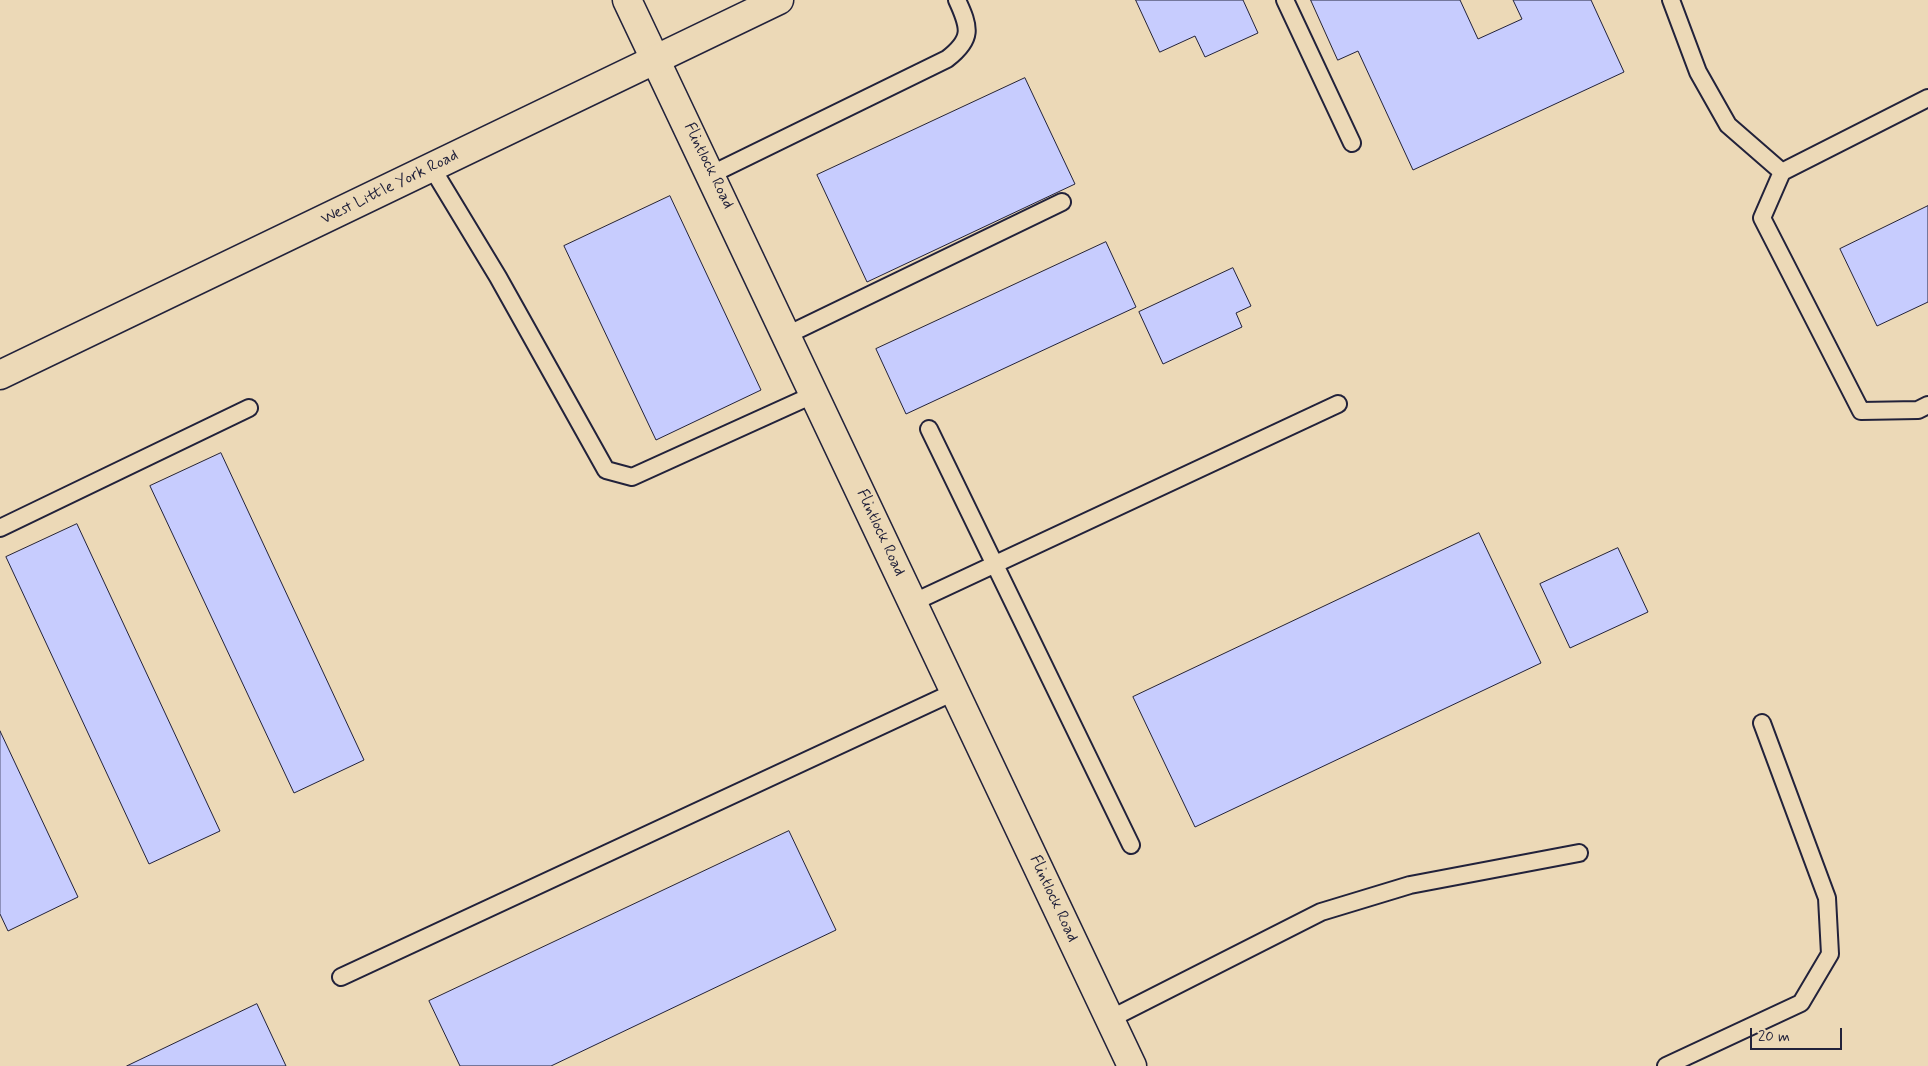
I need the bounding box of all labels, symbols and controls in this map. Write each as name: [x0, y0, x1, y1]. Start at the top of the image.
street label: Flintlock Road: [679, 120, 737, 212]
street label: West Little York Road: [318, 146, 462, 230]
street label: Flintlock Road: [852, 487, 908, 579]
street label: Flintlock Road: [1025, 853, 1081, 945]
scale bar: [1753, 1018, 1846, 1050]
text: 20 m: [1758, 1027, 1790, 1047]

